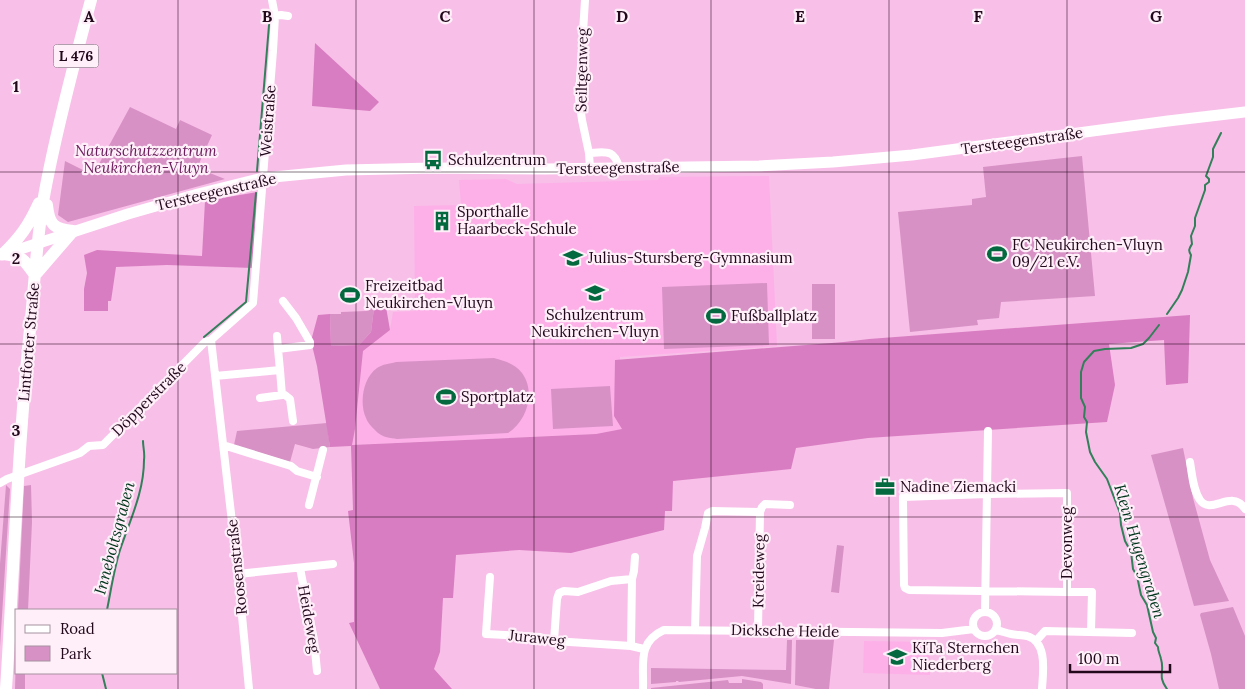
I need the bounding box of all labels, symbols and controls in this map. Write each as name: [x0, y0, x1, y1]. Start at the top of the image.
text: A: [84, 6, 95, 26]
text: B: [262, 6, 273, 26]
text: C: [439, 6, 451, 26]
text: D: [616, 6, 628, 26]
text: E: [795, 6, 805, 26]
text: F: [973, 6, 983, 26]
text: G: [1150, 6, 1162, 26]
street label: Seiltgenweg: [571, 27, 592, 112]
road number: L 476: [54, 44, 98, 68]
text: 1: [13, 76, 19, 96]
street label: Weistraße: [256, 84, 279, 158]
street label: Tersteegenstraße: [960, 123, 1084, 158]
park label: Naturschutzzentrum Neukirchen-Vluyn: [75, 141, 217, 177]
bus stop icon: Schulzentrum: [422, 149, 444, 171]
place label: Schulzentrum: [448, 150, 546, 169]
street label: Tersteegenstraße: [556, 157, 680, 178]
street label: Tersteegenstraße: [154, 168, 278, 215]
place label: Sporthalle Haarbeck-Schule: [457, 202, 577, 238]
building icon: Sporthalle Haarbeck-Schule: [431, 210, 453, 232]
place label: FC Neukirchen-Vluyn 09/21 e.V.: [1012, 235, 1163, 272]
sports icon: FC Neukirchen-Vluyn 09/21 e.V.: [986, 243, 1008, 265]
school or university icon: Julius-Stursberg-Gymnasium: [562, 247, 584, 269]
text: 2: [12, 248, 20, 268]
place label: Julius-Stursberg-Gymnasium: [587, 248, 793, 267]
place label: Freizeitbad Neukirchen-Vluyn: [365, 276, 493, 312]
street label: Lintforter Straße: [14, 282, 43, 402]
school or university icon: Schulzentrum Neukirchen-Vluyn: [584, 282, 606, 304]
sports icon: Freizeitbad Neukirchen-Vluyn: [339, 284, 361, 306]
place label: Schulzentrum Neukirchen-Vluyn: [531, 305, 659, 341]
sports icon: Fußballplatz: [705, 305, 727, 327]
place label: Fußballplatz: [731, 306, 817, 325]
street label: Döpperstraße: [107, 357, 190, 440]
sports icon: Sportplatz: [435, 386, 457, 408]
place label: Sportplatz: [461, 387, 534, 406]
text: 3: [12, 420, 21, 440]
office icon: Nadine Ziemacki: [874, 476, 896, 498]
place label: Nadine Ziemacki: [900, 477, 1016, 496]
water label: Inneboltsgraben: [89, 479, 139, 597]
water label: Klein Hugengraben: [1110, 481, 1170, 621]
street label: Devonweg: [1057, 506, 1076, 579]
street label: Roosenstraße: [222, 518, 251, 616]
street label: Kreideweg: [748, 533, 769, 608]
street label: Heideweg: [294, 583, 325, 655]
legend: [15, 609, 178, 674]
text: Road: [60, 619, 95, 638]
street label: Dicksche Heide: [731, 620, 839, 641]
street label: Juraweg: [507, 625, 567, 650]
place label: KiTa Sternchen Niederberg: [912, 638, 1019, 674]
scale bar: [1070, 642, 1170, 674]
text: Park: [60, 644, 91, 663]
school or university icon: KiTa Sternchen Niederberg: [886, 646, 908, 668]
text: 100 m: [1078, 649, 1119, 668]

